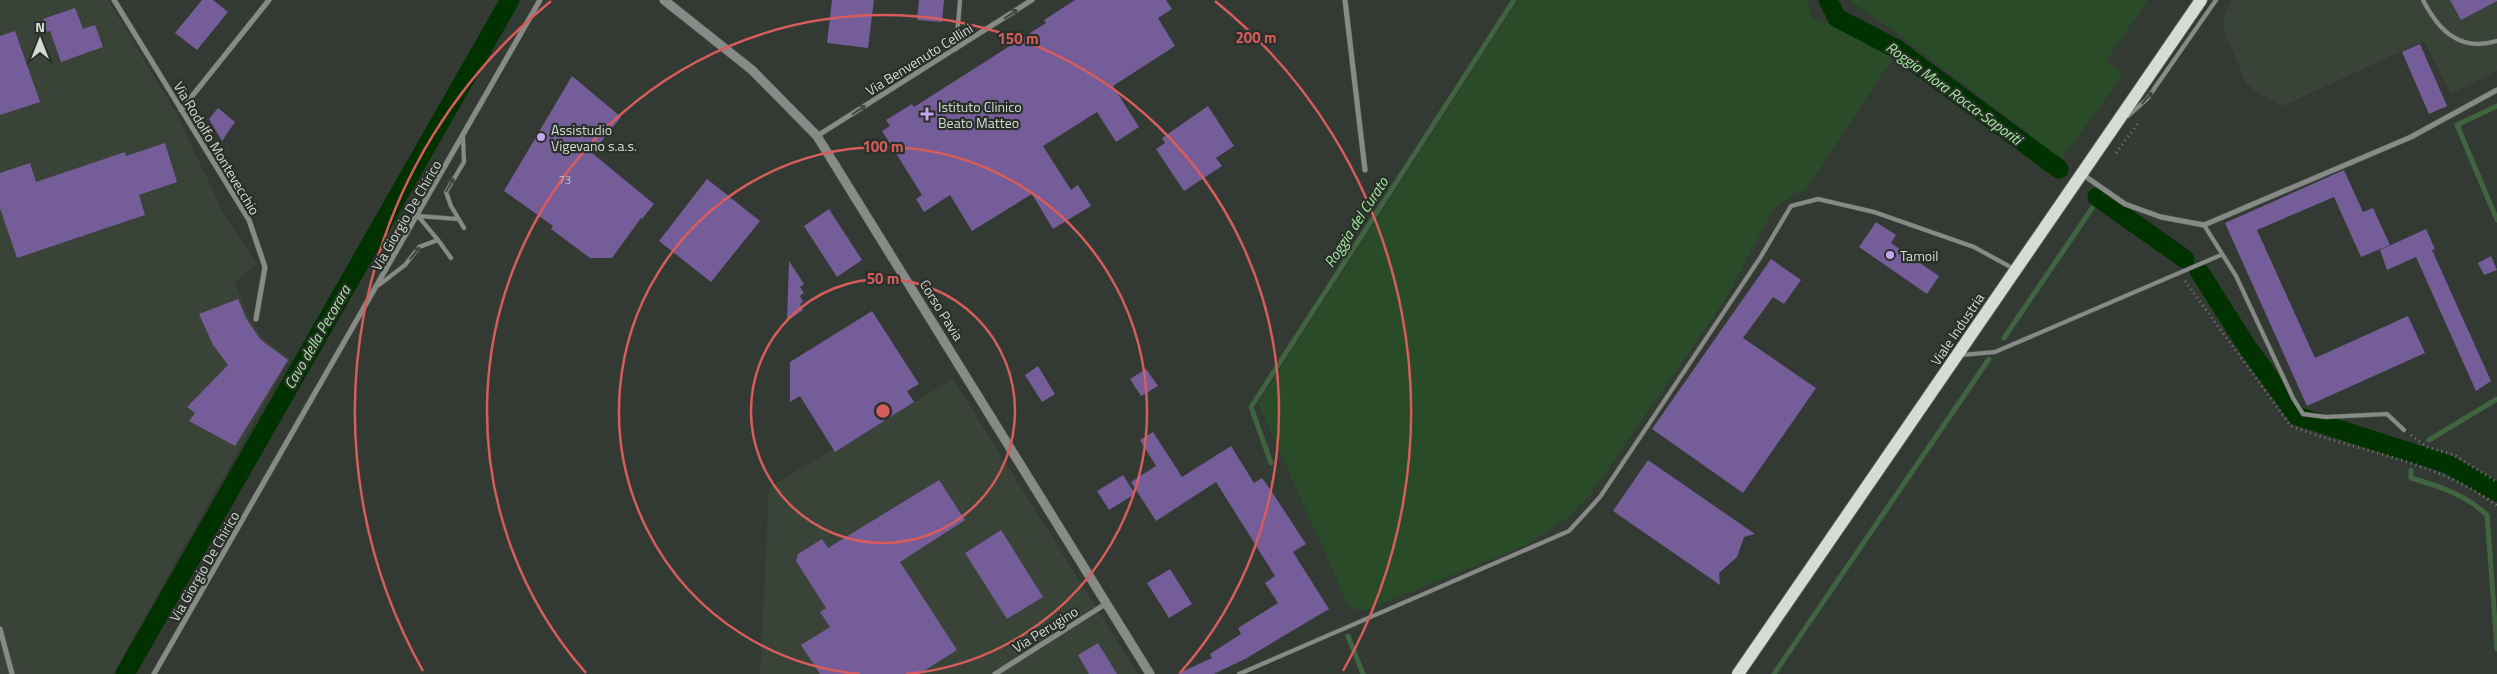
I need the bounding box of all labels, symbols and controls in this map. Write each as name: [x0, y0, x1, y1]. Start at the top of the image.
one-way arrow: [1004, 9, 1018, 19]
north arrow: [15, 15, 65, 65]
text: N: [35, 16, 45, 37]
street label: Via Benvenuto Cellini: [861, 17, 977, 101]
text: 200 m: [1235, 26, 1277, 49]
text: 150 m: [997, 27, 1039, 50]
water label: Roggia Mora Rocca-Saporiti: [1881, 36, 2028, 151]
street label: Via Rodolfo Montevecchio: [169, 77, 265, 219]
one-way arrow: [2141, 91, 2153, 104]
place label: Istituto Clinico Beato Matteo: [938, 96, 1022, 133]
one-way arrow: [851, 105, 865, 115]
marker: Istituto Clinico Beato Matteo: [920, 107, 934, 121]
place label: Assistudio Vigevano s.a.s.: [551, 119, 637, 156]
marker: Assistudio Vigevano s.a.s.: [535, 131, 547, 143]
text: 100 m: [862, 135, 904, 158]
street label: Via Giorgio De Chirico: [366, 156, 446, 274]
house number: 73: [559, 172, 571, 188]
water label: Roggia del Curato: [1318, 172, 1394, 272]
one-way arrow: [446, 178, 456, 192]
place label: Tamoil: [1900, 245, 1939, 266]
one-way arrow: [409, 247, 420, 260]
marker: Tamoil: [1884, 249, 1896, 261]
text: 50 m: [867, 267, 899, 290]
street label: Corso Pavia: [915, 275, 969, 345]
water label: Cavo della Pecorara: [278, 280, 357, 393]
street label: Viale Industria: [1925, 288, 1989, 370]
centre of rings: [874, 402, 892, 420]
street label: Via Giorgio De Chirico: [164, 507, 244, 625]
street label: Via Perugino: [1008, 600, 1082, 658]

